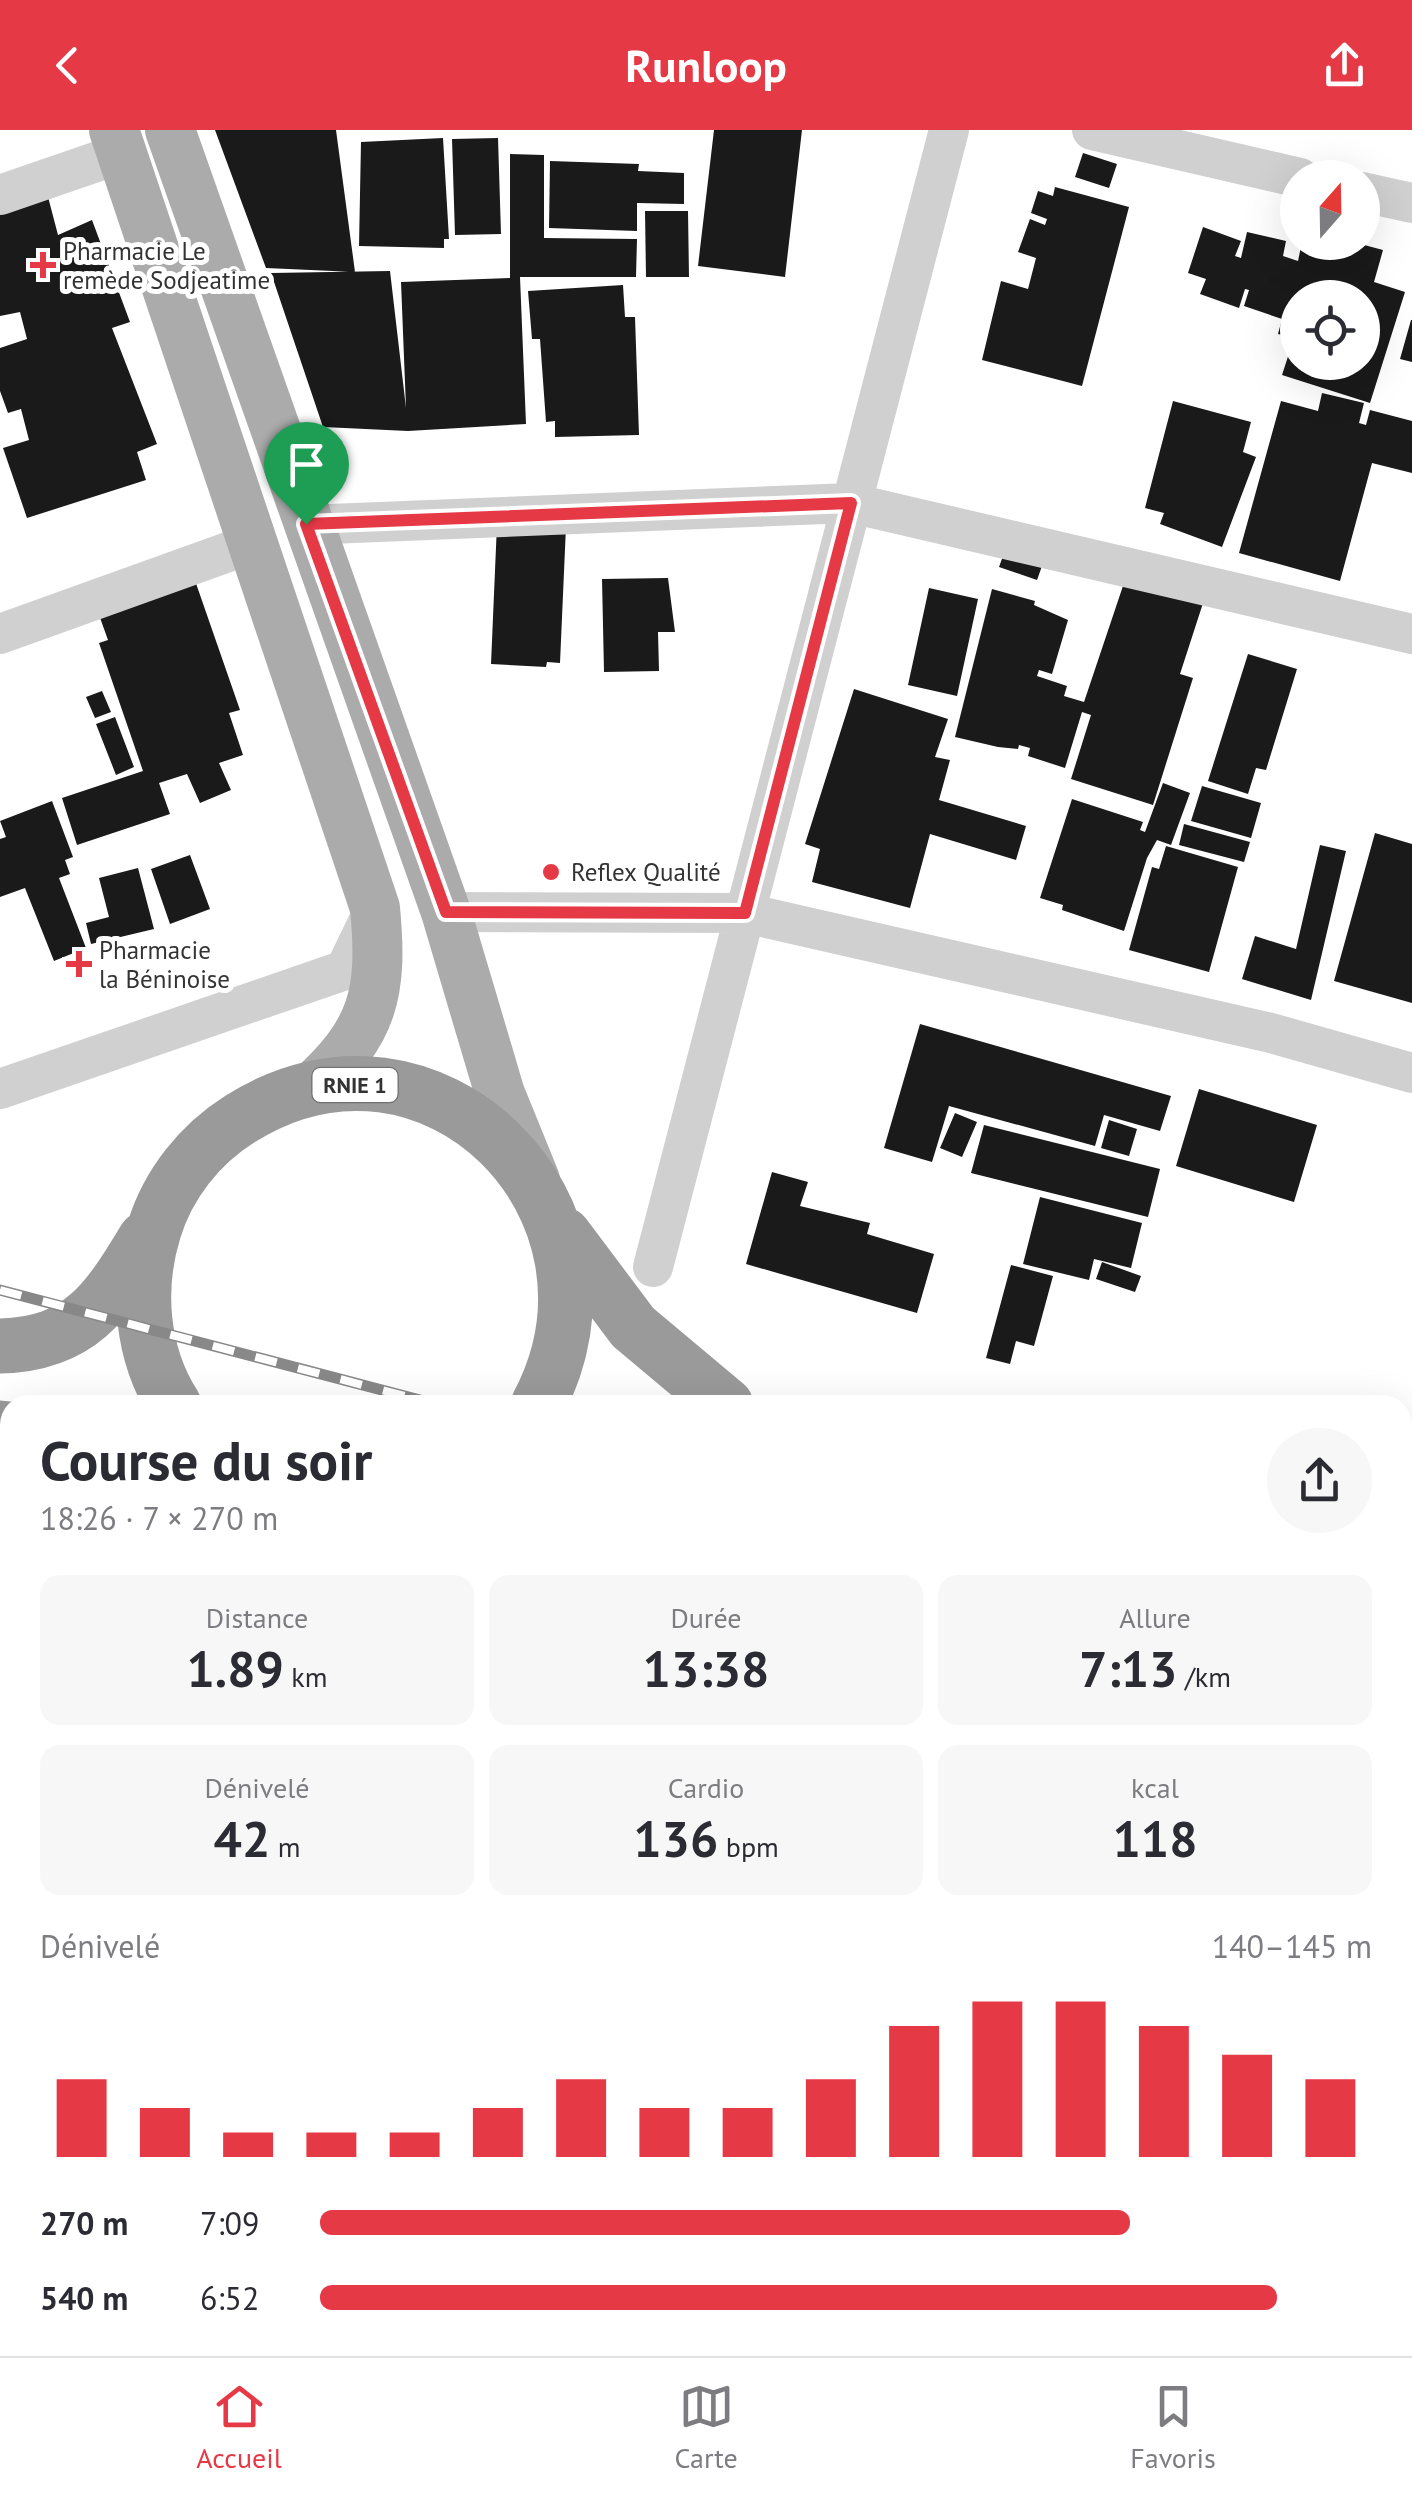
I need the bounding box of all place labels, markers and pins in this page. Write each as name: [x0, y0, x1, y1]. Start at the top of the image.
place label: Pharmacie Le remède Sodjeatime: [63, 235, 270, 296]
marker: Pharmacie Le remède Sodjeatime: [32, 254, 54, 276]
pin: [264, 422, 349, 525]
place label: Reflex Qualité: [571, 856, 721, 888]
marker: Reflex Qualité: [540, 861, 562, 883]
place label: Pharmacie la Béninoise: [99, 934, 230, 995]
marker: Pharmacie la Béninoise: [68, 953, 90, 975]

